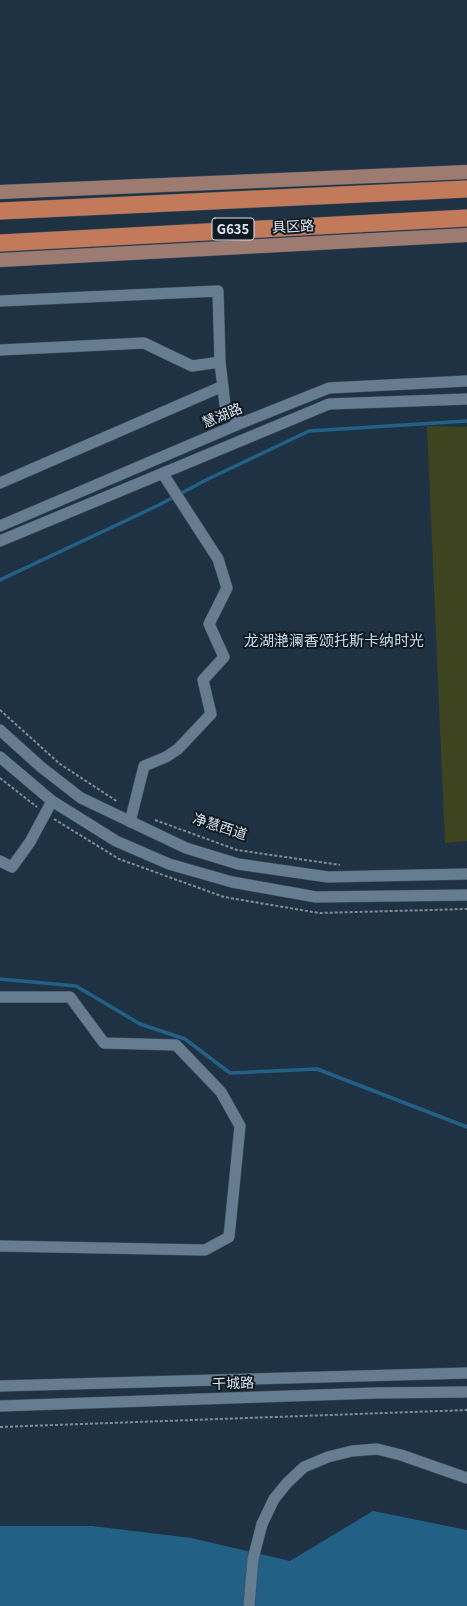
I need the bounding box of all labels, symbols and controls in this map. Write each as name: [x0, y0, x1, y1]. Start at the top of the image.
street label: 具区路: [272, 217, 314, 235]
road number: G635: [212, 218, 254, 240]
street label: 慧湖路: [199, 399, 245, 431]
district label: 龙湖滟澜香颂托斯卡纳时光: [244, 631, 424, 649]
street label: 净慧西道: [191, 809, 249, 843]
street label: 干城路: [212, 1374, 254, 1392]

